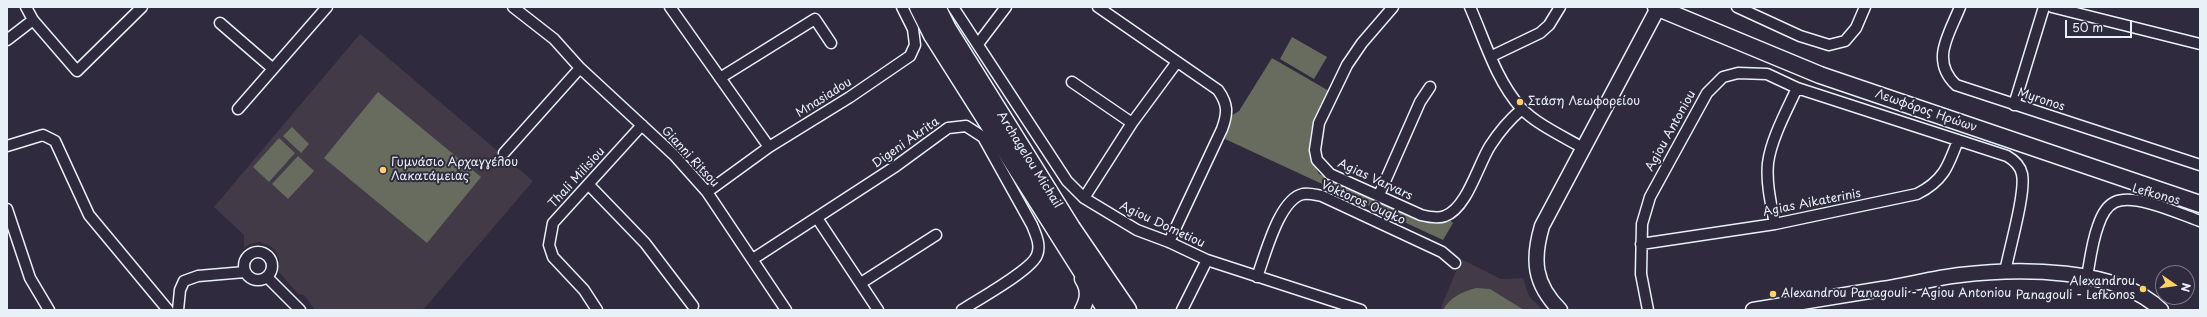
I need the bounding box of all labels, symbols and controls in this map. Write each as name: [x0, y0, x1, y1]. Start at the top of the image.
scale bar: [2067, 12, 2134, 38]
text: 50 m: [2072, 18, 2103, 36]
street label: Mnasiadou: [794, 75, 854, 121]
street label: Myronos: [2015, 86, 2067, 114]
street label: Λεωφόρος Ηρώων: [1873, 87, 1979, 135]
street label: Agiou Antoniou: [1643, 88, 1699, 174]
place label: Στάση Λεωφορείου: [1528, 95, 1640, 109]
marker: Στάση Λεωφορείου: [1515, 97, 1525, 107]
street label: Archagelou Michail: [993, 109, 1065, 211]
street label: Digeni Akrita: [870, 115, 942, 171]
street label: Gianni Ritsou: [658, 124, 722, 190]
street label: Thali Milisiou: [546, 145, 608, 211]
place label: Γυμνάσιο Αρχαγγέλου Λακατάμειας: [391, 156, 518, 184]
street label: Agias Varvars: [1335, 156, 1415, 204]
marker: Γυμνάσιο Αρχαγγέλου Λακατάμειας: [378, 165, 388, 175]
street label: Voktoros Ougko: [1319, 178, 1407, 228]
street label: Lefkonos: [2130, 182, 2182, 208]
street label: Agias Aikaterinis: [1762, 186, 1862, 220]
street label: Agiou Dometiou: [1117, 199, 1207, 251]
north arrow: [2155, 265, 2195, 305]
place label: Alexandrou Panagouli - Lefkonos: [2016, 275, 2135, 303]
text: N: [2177, 281, 2195, 294]
marker: Alexandrou Panagouli - Lefkonos: [2138, 284, 2148, 294]
place label: Alexandrou Panagouli - Agiou Antoniou: [1781, 287, 2011, 301]
marker: Alexandrou Panagouli - Agiou Antoniou: [1768, 289, 1778, 299]

